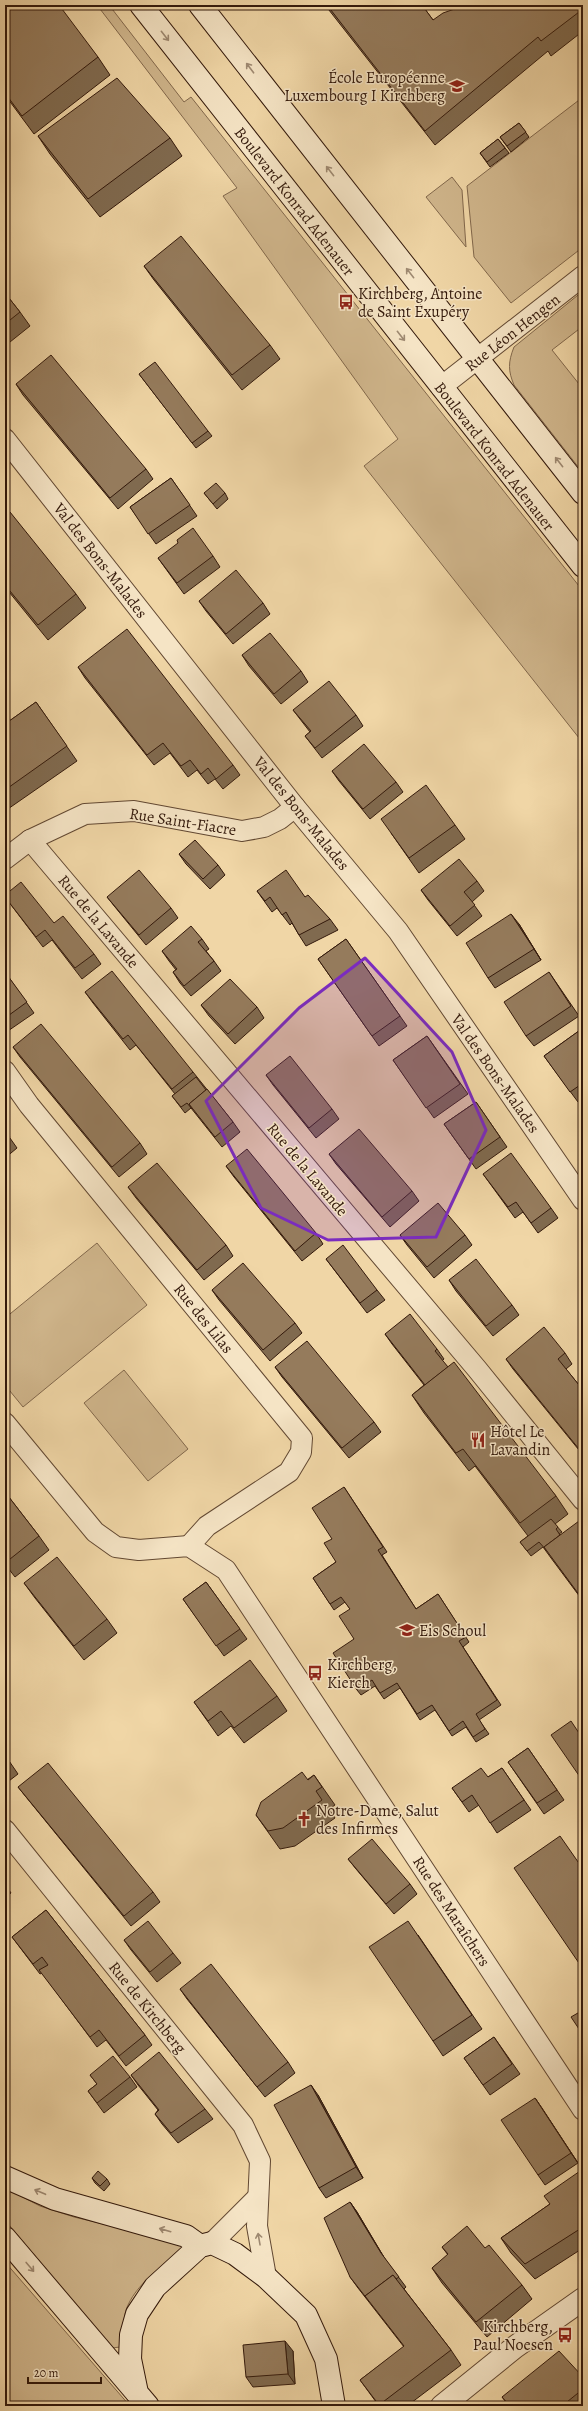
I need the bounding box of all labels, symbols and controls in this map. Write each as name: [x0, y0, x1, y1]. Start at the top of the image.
one-way arrow: [161, 30, 169, 41]
one-way arrow: [246, 63, 254, 74]
place label: École Européenne Luxembourg I Kirchberg: [284, 67, 445, 107]
school or university icon: École Européenne Luxembourg I Kirchberg: [448, 77, 466, 95]
street label: Boulevard Konrad Adenauer: [229, 122, 359, 281]
one-way arrow: [326, 165, 334, 176]
one-way arrow: [406, 267, 415, 278]
place label: Kirchberg, Antoine de Saint Exupéry: [358, 283, 482, 323]
street label: Rue Léon Hengen: [460, 289, 565, 377]
bus stop icon: Kirchberg, Antoine de Saint Exupéry: [337, 293, 355, 311]
one-way arrow: [397, 331, 405, 342]
street label: Boulevard Konrad Adenauer: [429, 377, 559, 536]
one-way arrow: [555, 456, 563, 467]
street label: Val des Bons-Malades: [48, 498, 152, 623]
street label: Val des Bons-Malades: [248, 751, 354, 875]
street label: Rue Saint-Fiacre: [128, 803, 238, 841]
street label: Rue de la Lavande: [53, 870, 144, 973]
street label: Val des Bons-Malades: [445, 1009, 545, 1138]
street label: Rue de la Lavande: [262, 1118, 353, 1221]
street label: Rue des Lilas: [168, 1279, 238, 1358]
place label: Hôtel Le Lavandin: [490, 1421, 550, 1461]
restaurant icon: Hôtel Le Lavandin: [469, 1431, 487, 1449]
place label: Eis Schoul: [419, 1620, 486, 1642]
school or university icon: Eis Schoul: [398, 1621, 416, 1639]
place label: Kirchberg, Kierch: [327, 1654, 397, 1694]
bus stop icon: Kirchberg, Kierch: [306, 1664, 324, 1682]
place label: Notre-Dame, Salut des Infirmes: [316, 1800, 439, 1840]
church icon: Notre-Dame, Salut des Infirmes: [295, 1810, 313, 1828]
street label: Rue des Maraîchers: [407, 1852, 495, 1971]
street label: Rue de Kirchberg: [103, 1957, 191, 2058]
one-way arrow: [35, 2188, 47, 2196]
one-way arrow: [158, 2226, 171, 2233]
one-way arrow: [255, 2233, 263, 2246]
one-way arrow: [26, 2262, 35, 2273]
place label: Kirchberg, Paul Noesen: [473, 2316, 553, 2356]
bus stop icon: Kirchberg, Paul Noesen: [556, 2326, 574, 2344]
scale bar: [28, 2359, 101, 2385]
text: 20 m: [34, 2365, 58, 2381]

